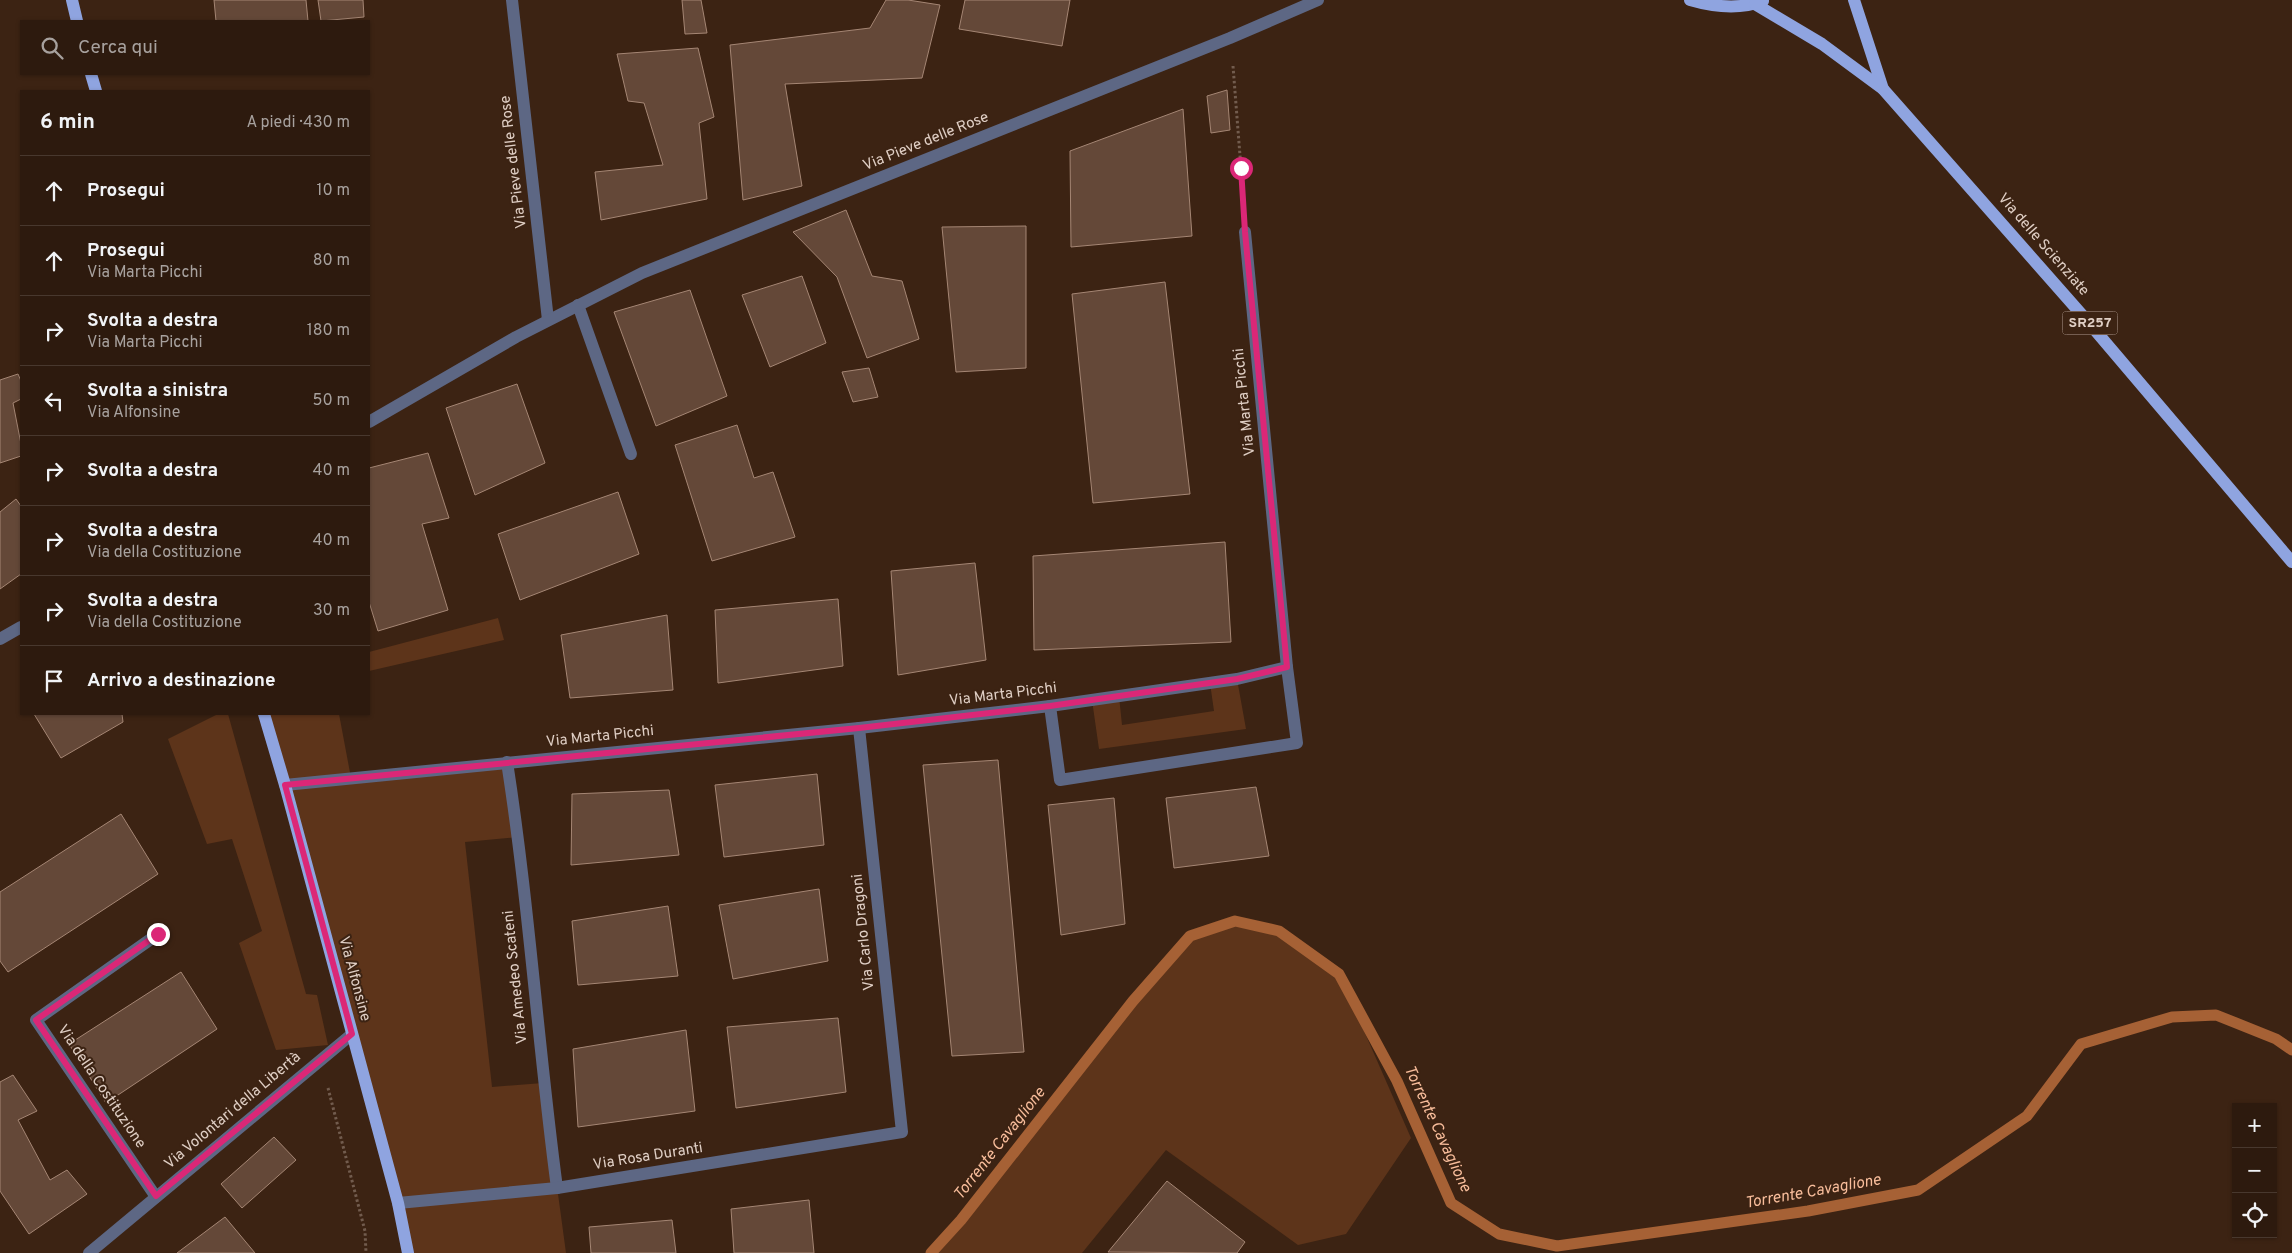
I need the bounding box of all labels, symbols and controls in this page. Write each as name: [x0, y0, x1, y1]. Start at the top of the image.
search box: [20, 20, 370, 75]
icon: search: [38, 34, 66, 62]
text: Cerca qui: [78, 36, 158, 60]
street label: Via Pieve delle Rose: [496, 94, 532, 230]
street label: Via Pieve delle Rose: [860, 108, 992, 176]
text: 6 min: [40, 109, 95, 136]
text: A piedi · 430 m: [246, 113, 350, 133]
route start: [1230, 157, 1253, 180]
icon: ahead: [40, 177, 68, 205]
text: Prosegui: [87, 179, 165, 203]
text: 10 m: [316, 181, 350, 201]
street label: Via delle Scienziate: [1993, 190, 2093, 300]
text: Prosegui: [87, 239, 165, 263]
icon: ahead: [40, 247, 68, 275]
text: 80 m: [313, 251, 350, 271]
text: Via Marta Picchi: [87, 263, 203, 283]
text: Svolta a destra: [87, 309, 218, 333]
road number: SR257: [2062, 312, 2118, 334]
icon: right: [40, 317, 68, 345]
text: 180 m: [307, 321, 350, 341]
text: Via Marta Picchi: [87, 333, 203, 353]
street label: Via Marta Picchi: [1230, 347, 1260, 457]
text: Svolta a sinistra: [87, 379, 228, 403]
icon: left: [40, 387, 68, 415]
text: 50 m: [313, 391, 350, 411]
text: Via Alfonsine: [87, 403, 180, 423]
icon: right: [40, 457, 68, 485]
text: Svolta a destra: [87, 459, 218, 483]
text: 40 m: [312, 461, 350, 481]
text: Svolta a destra: [87, 519, 218, 543]
icon: right: [40, 527, 68, 555]
text: 40 m: [312, 531, 350, 551]
text: Via della Costituzione: [87, 543, 242, 563]
text: Svolta a destra: [87, 589, 218, 613]
icon: right: [40, 597, 68, 625]
text: 30 m: [313, 601, 350, 621]
text: Via della Costituzione: [87, 613, 242, 633]
icon: arrive: [40, 667, 68, 695]
text: Arrivo a destinazione: [87, 669, 276, 693]
street label: Via Marta Picchi: [948, 679, 1058, 711]
street label: Via Marta Picchi: [545, 722, 655, 752]
street label: Via Carlo Dragoni: [848, 873, 880, 991]
street label: Via Amedeo Scateni: [500, 909, 532, 1045]
route end: [147, 923, 170, 946]
street label: Via Alfonsine: [334, 934, 374, 1024]
street label: Via della Costituzione: [53, 1022, 149, 1152]
street label: Via Volontari della Libertà: [161, 1048, 305, 1174]
water label: Torrente Cavaglione: [1399, 1062, 1475, 1196]
water label: Torrente Cavaglione: [950, 1083, 1051, 1204]
map controls: [2232, 1103, 2277, 1238]
button: +: [2232, 1103, 2277, 1148]
street label: Via Rosa Duranti: [592, 1139, 704, 1175]
button: −: [2232, 1148, 2277, 1193]
water label: Torrente Cavaglione: [1743, 1170, 1883, 1214]
button: locate: [2232, 1193, 2277, 1238]

